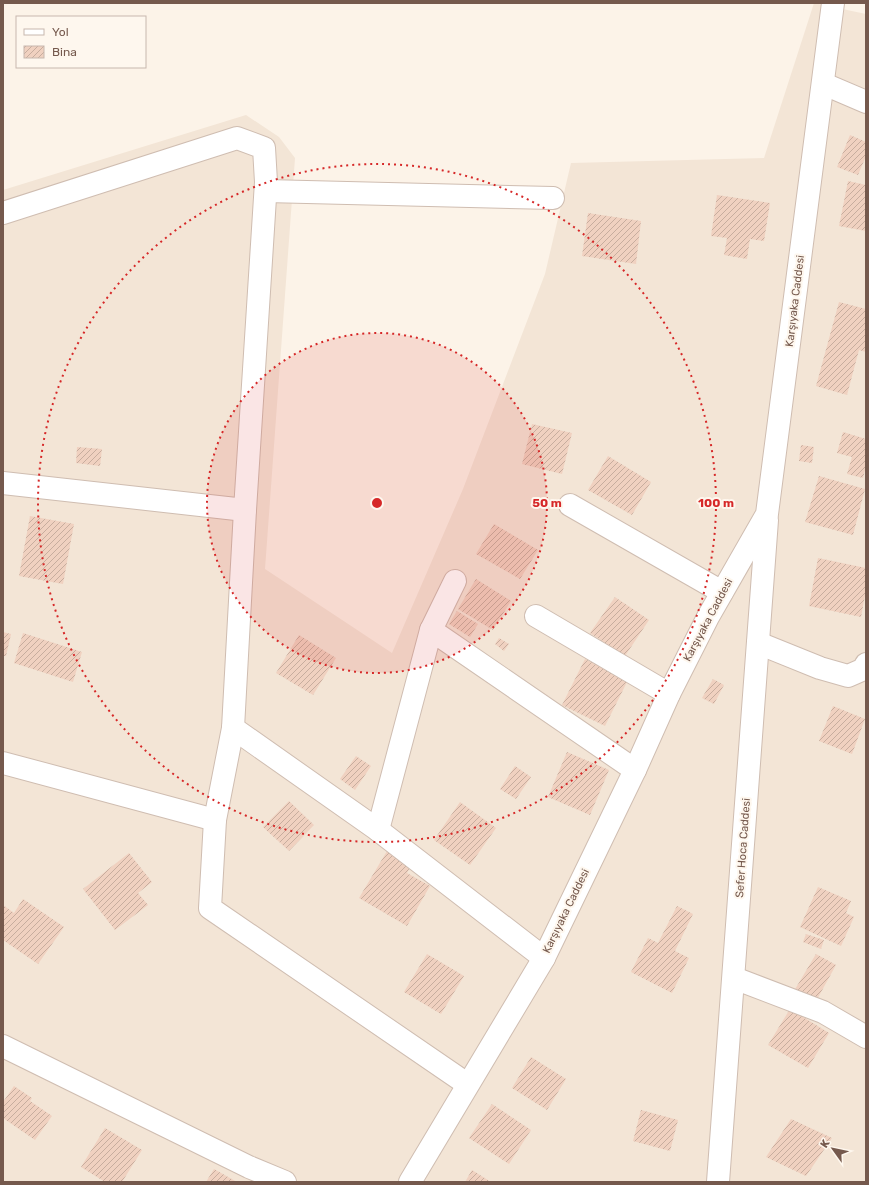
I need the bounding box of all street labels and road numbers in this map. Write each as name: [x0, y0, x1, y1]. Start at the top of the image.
street label: Karşıyaka Caddesi: [783, 254, 807, 348]
street label: Karşıyaka Caddesi: [681, 576, 735, 664]
street label: Sefer Hoca Caddesi: [733, 798, 753, 898]
street label: Karşıyaka Caddesi: [540, 867, 592, 955]

